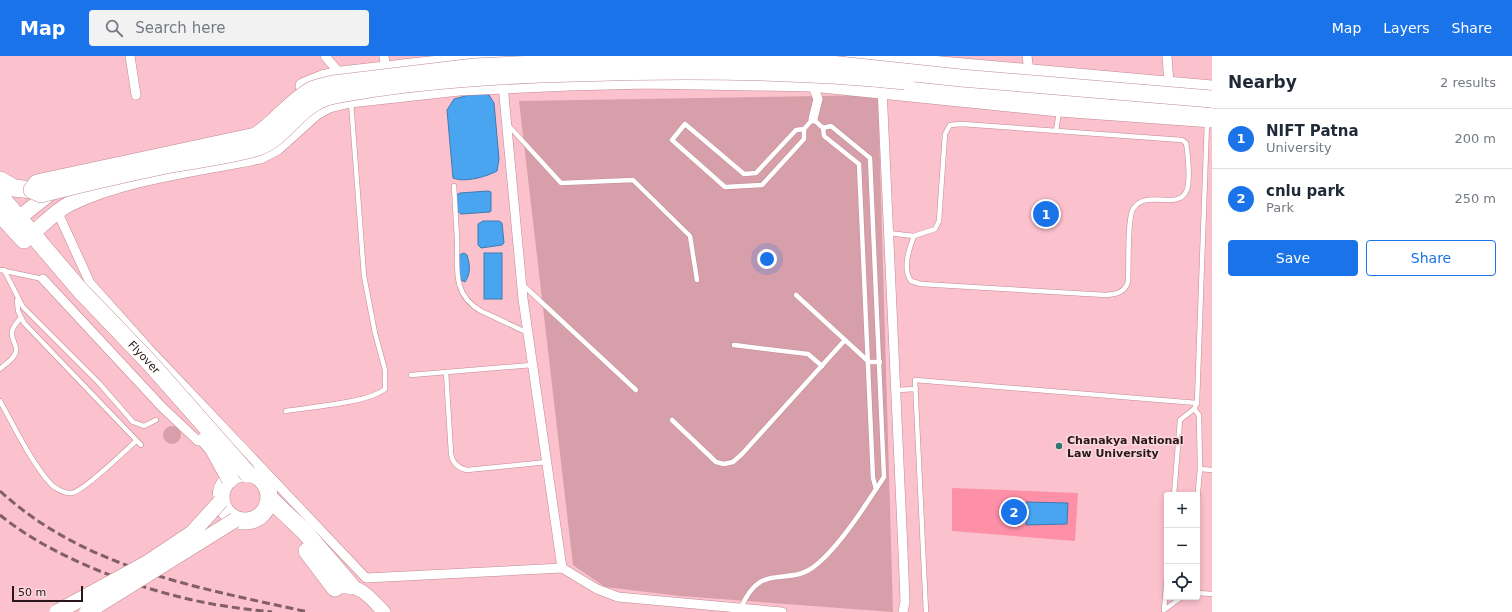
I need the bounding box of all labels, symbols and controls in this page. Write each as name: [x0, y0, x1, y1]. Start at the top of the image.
search box: [89, 10, 369, 46]
text: Map: [20, 17, 65, 39]
icon: search: [103, 17, 125, 39]
text: Search here: [135, 19, 225, 37]
text: Map: [1332, 20, 1361, 36]
text: Layers: [1383, 20, 1430, 36]
text: Share: [1452, 20, 1492, 36]
text: Nearby: [1228, 72, 1297, 92]
text: 2 results: [1440, 75, 1496, 90]
text: NIFT Patna: [1266, 122, 1359, 140]
text: 1: [1236, 131, 1246, 146]
text: 200 m: [1454, 131, 1496, 146]
text: University: [1266, 140, 1332, 155]
text: cnlu park: [1266, 182, 1345, 200]
text: 2: [1236, 191, 1246, 206]
text: 250 m: [1454, 191, 1496, 206]
pin: 1: [1033, 199, 1059, 229]
text: Park: [1266, 200, 1294, 215]
button: Save: [1228, 240, 1358, 276]
button: Share: [1366, 240, 1496, 276]
your location: [757, 249, 777, 269]
street label: Flyover: [125, 338, 163, 377]
place label: Chanakya National Law University: [1067, 434, 1184, 460]
marker: Chanakya National Law University: [1054, 441, 1064, 451]
map controls: [1164, 492, 1200, 600]
button: +: [1164, 492, 1200, 528]
pin: 2: [1001, 497, 1027, 527]
button: −: [1164, 528, 1200, 564]
button: locate: [1164, 564, 1200, 600]
scale bar: [12, 584, 83, 603]
text: 50 m: [18, 586, 46, 599]

